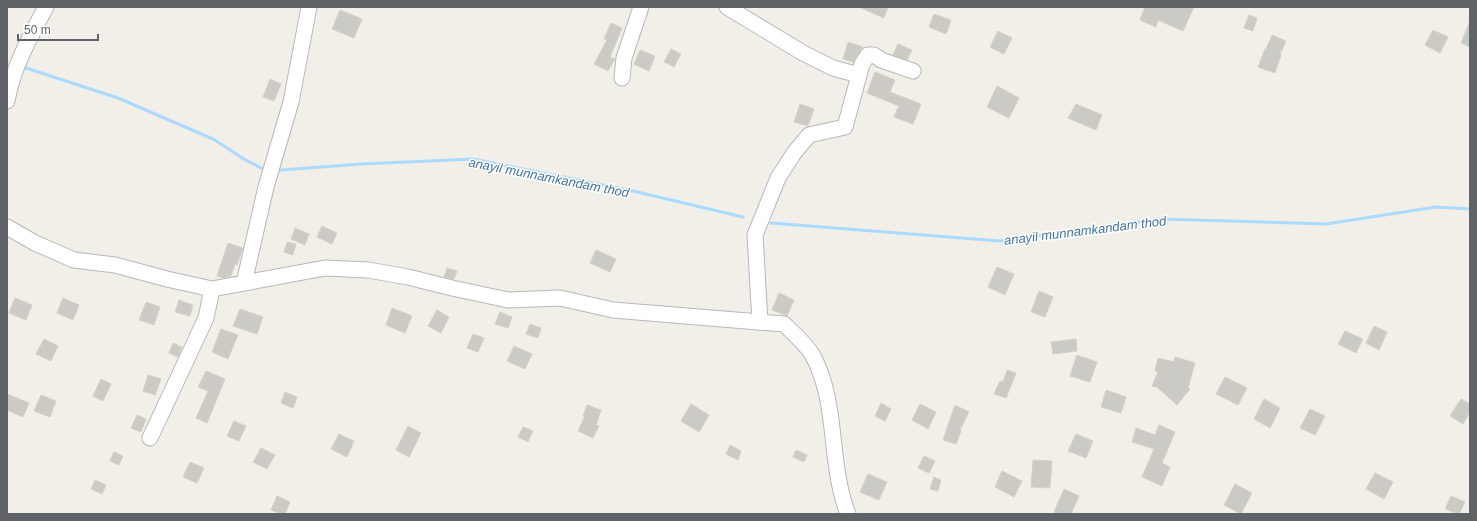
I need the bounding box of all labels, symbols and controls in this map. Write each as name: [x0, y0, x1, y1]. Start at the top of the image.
scale bar: [18, 16, 98, 42]
text: 50 m: [24, 23, 51, 37]
water label: anayil munnamkandam thod: [467, 155, 631, 201]
water label: anayil munnamkandam thod: [1003, 213, 1168, 248]

